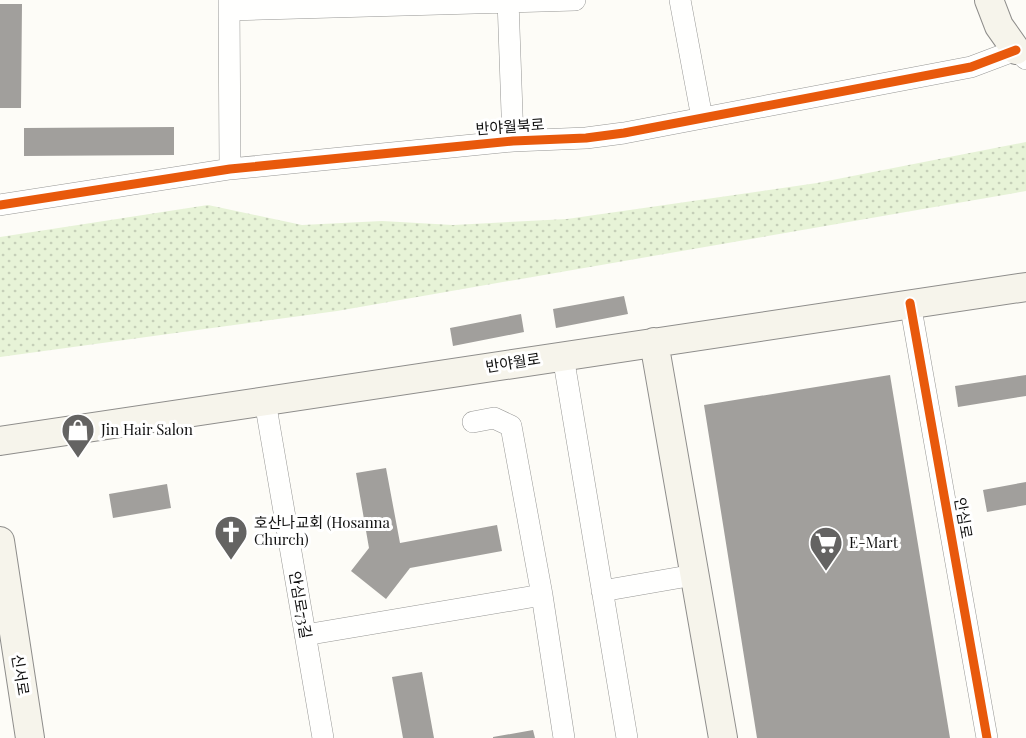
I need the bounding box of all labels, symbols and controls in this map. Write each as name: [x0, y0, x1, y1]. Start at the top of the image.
street label: 반야월북로: [475, 114, 545, 138]
street label: 반야월로: [484, 348, 542, 376]
shop icon: Jin Hair Salon: [60, 412, 96, 459]
place label: Jin Hair Salon: [100, 419, 193, 439]
street label: 안심로: [951, 496, 977, 540]
place label: 호산나교회 (Hosanna Church): [254, 512, 391, 549]
church icon: 호산나교회 (Hosanna Church): [213, 514, 249, 561]
supermarket icon: E-Mart: [808, 525, 844, 572]
place label: E-Mart: [849, 532, 899, 552]
street label: 안심로73길: [285, 570, 317, 640]
street label: 신서로: [8, 653, 34, 697]

